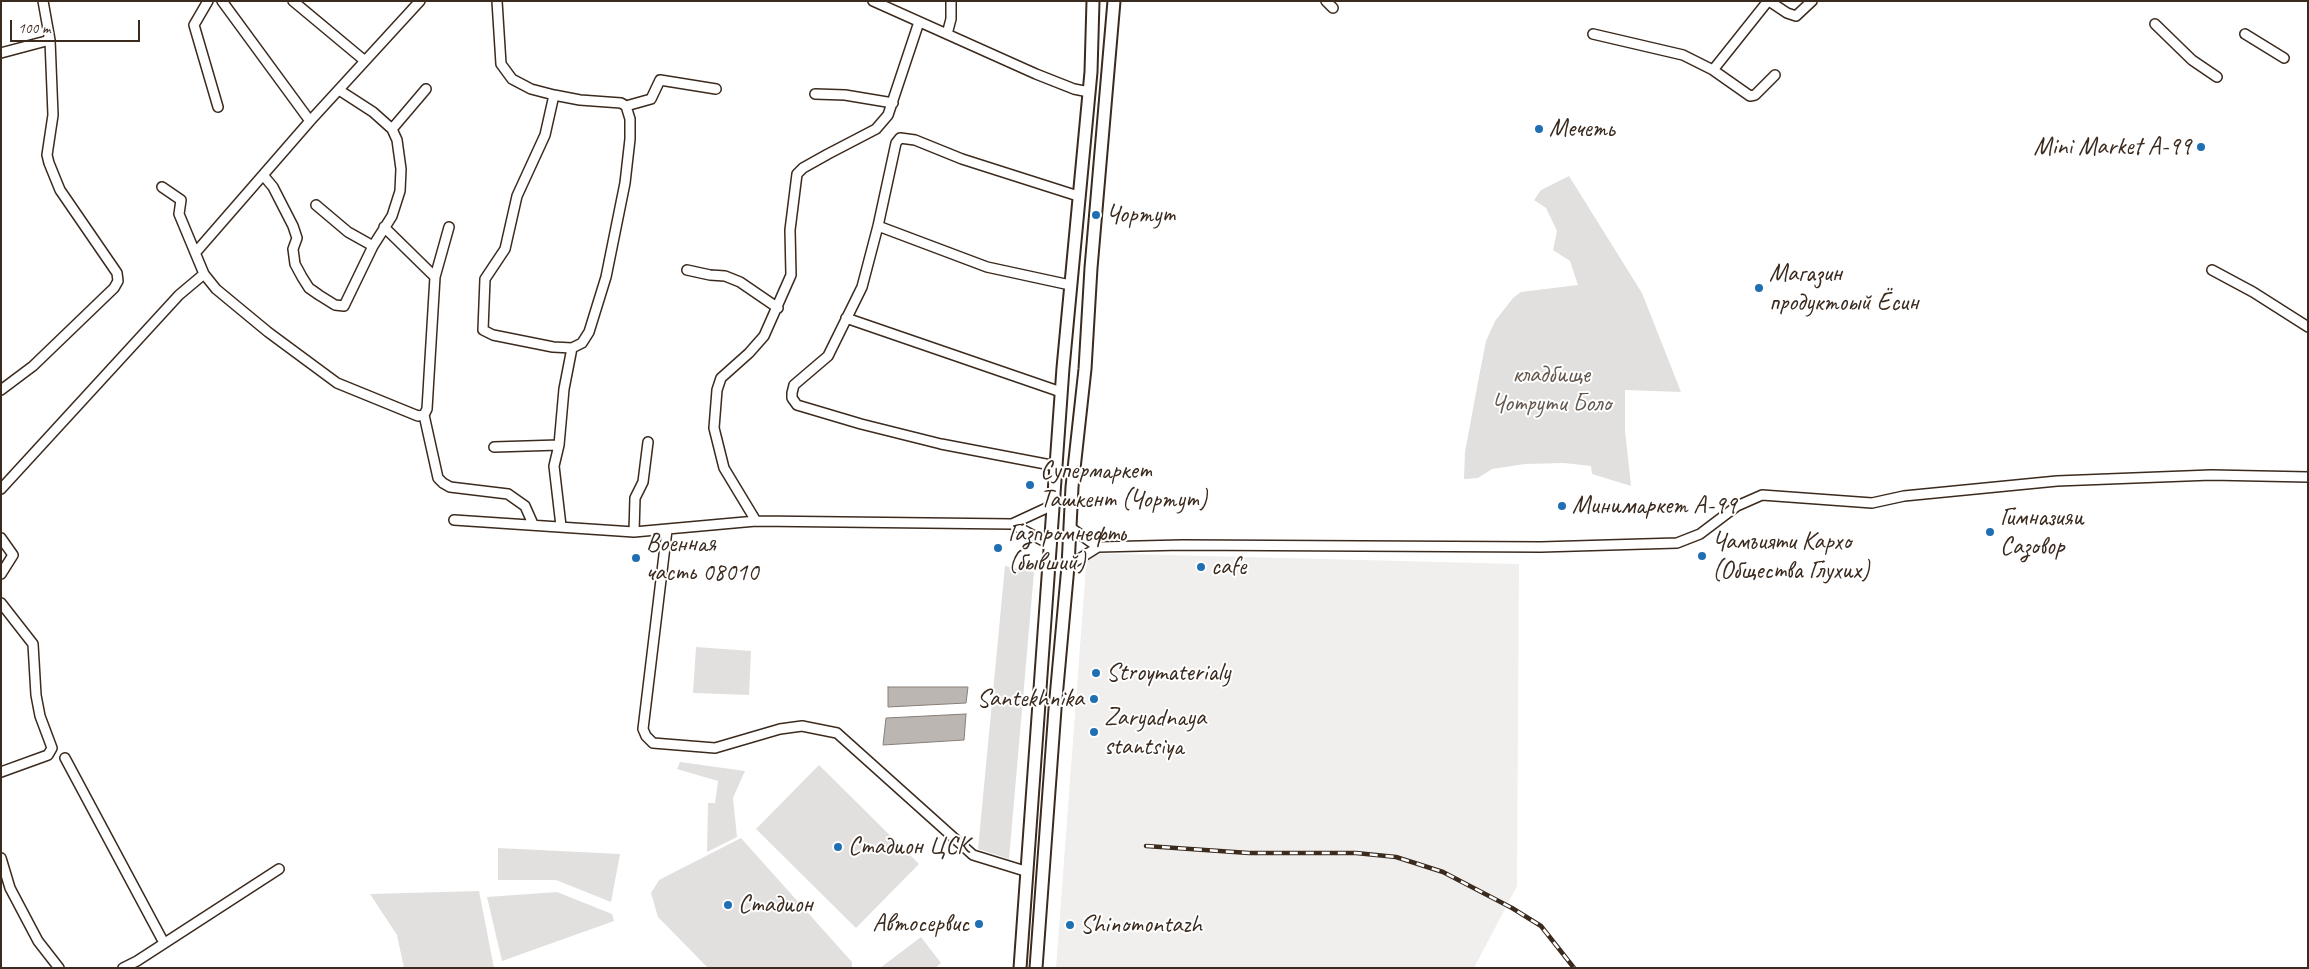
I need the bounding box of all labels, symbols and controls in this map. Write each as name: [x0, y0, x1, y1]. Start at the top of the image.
scale bar: [12, 10, 142, 42]
text: 100 m: [18, 19, 50, 38]
place label: Мечеть: [1549, 114, 1614, 144]
marker: Мечеть: [1533, 123, 1545, 135]
place label: Mini Market A-99: [2033, 132, 2191, 162]
marker: Mini Market A-99: [2195, 141, 2207, 153]
place label: Чортут: [1106, 200, 1175, 230]
marker: Чортут: [1090, 209, 1102, 221]
place label: Магазин продуктоый Ёсин: [1769, 259, 1918, 318]
marker: Магазин продуктоый Ёсин: [1753, 282, 1765, 294]
park label: кладбище Чотрути Боло: [1491, 360, 1611, 419]
place label: Супермаркет Ташкент (Чортут): [1040, 456, 1207, 515]
marker: Супермаркет Ташкент (Чортут): [1024, 479, 1036, 491]
place label: Минимаркет А-99: [1572, 491, 1737, 521]
marker: Минимаркет А-99: [1556, 500, 1568, 512]
place label: Гимназияи Сазовор: [2000, 503, 2083, 562]
place label: Газпромнефть (бывший): [1008, 519, 1126, 578]
marker: Гимназияи Сазовор: [1984, 526, 1996, 538]
place label: Чамъияти Кархо (Общества Глухих): [1712, 527, 1869, 586]
place label: Военная часть 08010: [646, 529, 758, 588]
marker: Газпромнефть (бывший): [992, 542, 1004, 554]
marker: Чамъияти Кархо (Общества Глухих): [1696, 550, 1708, 562]
marker: Военная часть 08010: [630, 552, 642, 564]
place label: cafe: [1211, 552, 1246, 582]
marker: cafe: [1195, 561, 1207, 573]
place label: Stroymaterialy: [1106, 658, 1230, 688]
marker: Stroymaterialy: [1090, 667, 1102, 679]
place label: Santekhnika: [977, 684, 1084, 714]
marker: Santekhnika: [1088, 693, 1100, 705]
place label: Zaryadnaya stantsiya: [1104, 703, 1206, 762]
marker: Zaryadnaya stantsiya: [1088, 726, 1100, 738]
place label: Стадион ЦСК: [848, 832, 969, 862]
marker: Стадион ЦСК: [832, 841, 844, 853]
place label: Стадион: [738, 890, 813, 920]
marker: Стадион: [722, 899, 734, 911]
place label: Автосервис: [872, 909, 969, 939]
place label: Shinomontazh: [1080, 910, 1202, 940]
marker: Автосервис: [973, 918, 985, 930]
marker: Shinomontazh: [1064, 919, 1076, 931]

